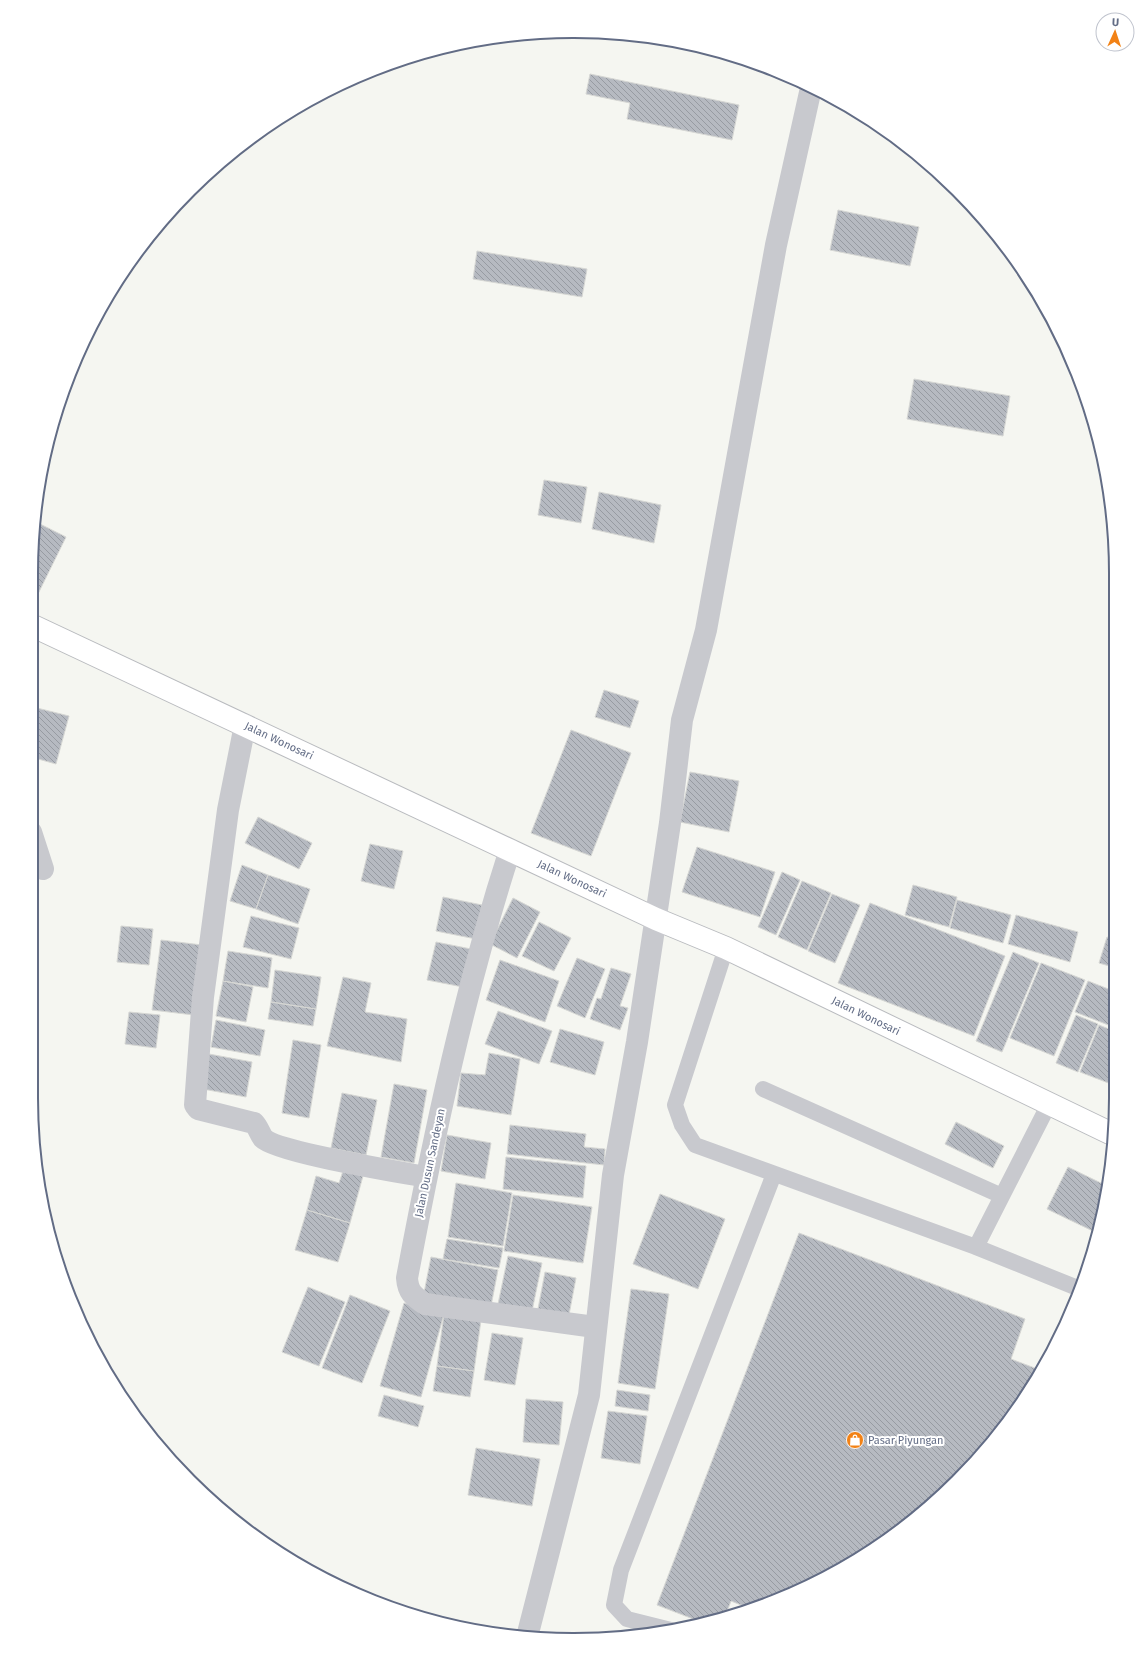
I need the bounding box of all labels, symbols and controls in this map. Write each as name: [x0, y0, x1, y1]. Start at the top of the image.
north arrow: [1095, 12, 1135, 52]
text: U: [1112, 16, 1119, 29]
street label: Jalan Wonosari: [243, 719, 315, 763]
street label: Jalan Wonosari: [536, 857, 608, 901]
street label: Jalan Wonosari: [830, 994, 902, 1038]
street label: Jalan Dusun Sandeyan: [412, 1107, 448, 1219]
shop icon: Pasar Piyungan: [845, 1430, 865, 1450]
place label: Pasar Piyungan: [868, 1434, 944, 1447]

